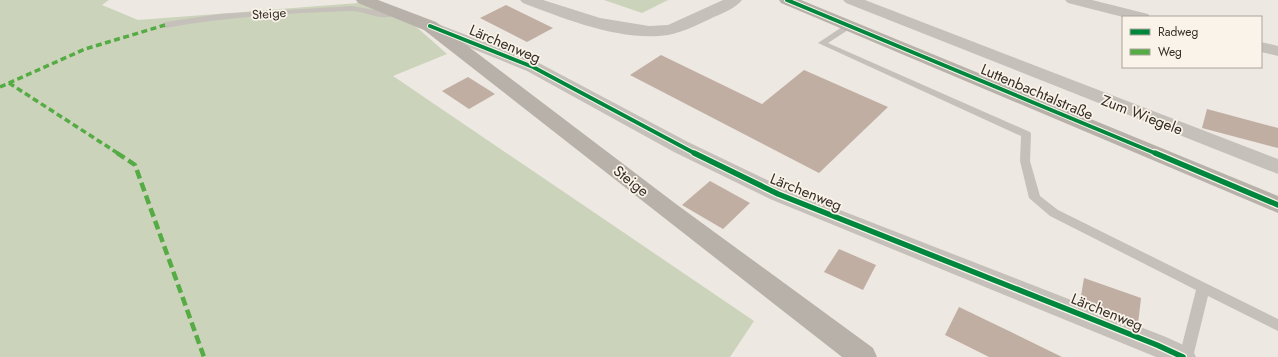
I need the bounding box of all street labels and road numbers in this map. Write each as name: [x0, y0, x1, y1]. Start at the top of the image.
street label: Steige: [251, 3, 287, 24]
street label: Lärchenweg: [466, 19, 544, 69]
street label: Luttenbachtalstraße: [977, 58, 1097, 126]
street label: Zum Wiegele: [1098, 89, 1186, 141]
street label: Steige: [609, 160, 654, 202]
street label: Lärchenweg: [767, 168, 845, 216]
street label: Lärchenweg: [1068, 288, 1146, 336]

